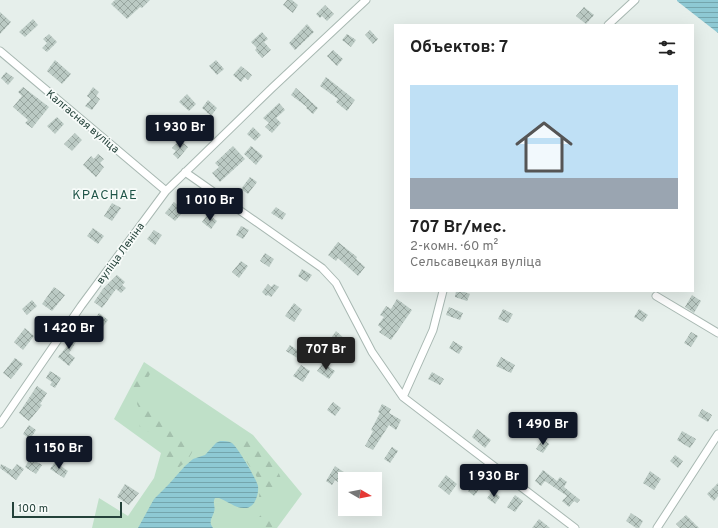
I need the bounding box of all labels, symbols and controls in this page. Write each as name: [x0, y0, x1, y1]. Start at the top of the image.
text: Объектов: 7: [410, 37, 508, 59]
icon: filters: [656, 37, 678, 59]
street label: Калгасная вуліца: [43, 87, 122, 157]
icon: home: [508, 111, 580, 183]
pin: 1 930 Br: [139, 115, 221, 149]
text: 1 930 Br: [155, 120, 205, 136]
district label: КРАСНАЕ: [72, 188, 138, 204]
pin: 1 010 Br: [169, 188, 251, 222]
text: 1 010 Br: [186, 193, 234, 209]
text: 707 Br/мес.: [410, 217, 506, 239]
street label: вуліца Леніна: [94, 220, 148, 287]
text: 2-комн. · 60 m²: [410, 239, 498, 255]
text: Сельсавецкая вуліца: [410, 255, 541, 271]
pin: 1 420 Br: [28, 316, 110, 350]
text: 1 420 Br: [44, 321, 94, 337]
pin: 707 Br: [293, 337, 359, 371]
text: 707 Br: [306, 342, 346, 358]
pin: 1 490 Br: [502, 412, 584, 446]
text: 1 490 Br: [517, 417, 569, 433]
pin: 1 150 Br: [18, 436, 100, 470]
text: 1 150 Br: [35, 441, 83, 457]
pin: 1 930 Br: [453, 464, 535, 498]
text: 1 930 Br: [469, 469, 519, 485]
north arrow: [338, 472, 382, 516]
map controls: [338, 472, 382, 516]
scale bar: [12, 500, 122, 519]
text: 100 m: [18, 502, 48, 516]

